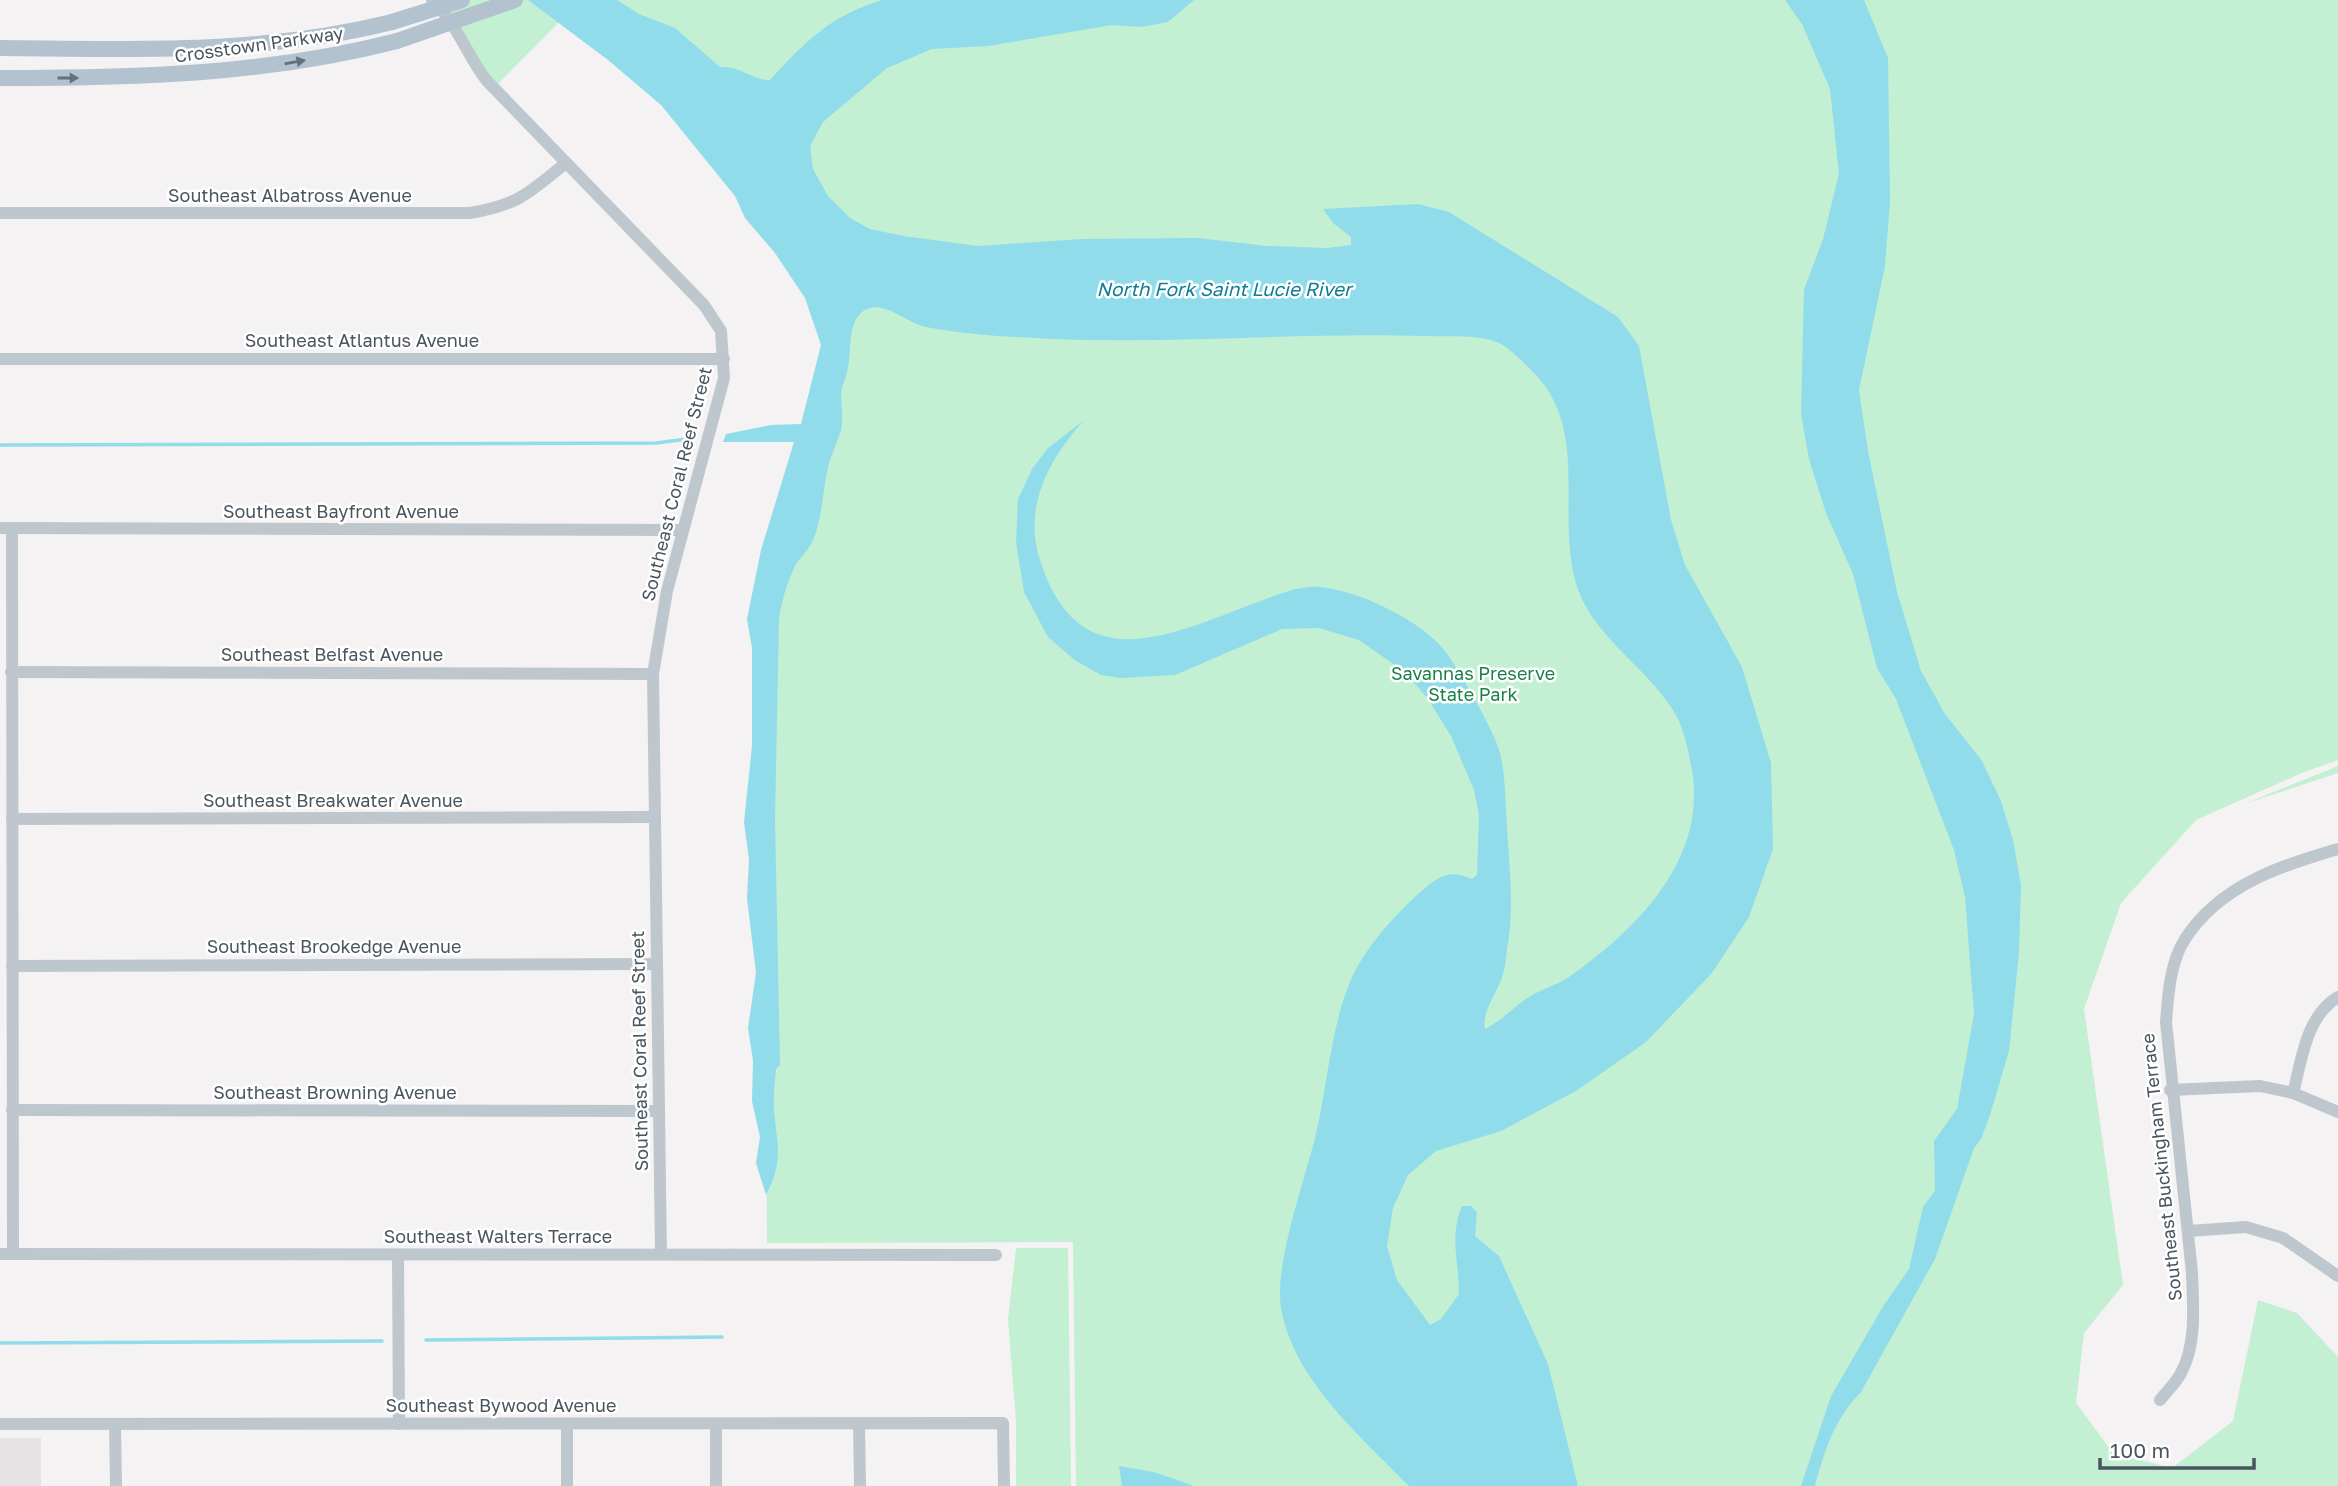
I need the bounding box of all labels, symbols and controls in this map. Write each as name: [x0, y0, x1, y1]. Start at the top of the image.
street label: Crosstown Parkway: [173, 21, 345, 67]
one-way arrow: [284, 56, 306, 67]
one-way arrow: [57, 72, 79, 84]
street label: Southeast Albatross Avenue: [168, 184, 412, 206]
water label: North Fork Saint Lucie River: [1097, 277, 1354, 300]
street label: Southeast Atlantus Avenue: [245, 329, 479, 351]
street label: Southeast Coral Reef Street: [636, 364, 716, 603]
street label: Southeast Bayfront Avenue: [223, 500, 459, 522]
street label: Southeast Belfast Avenue: [221, 643, 443, 665]
park label: Savannas Preserve State Park: [1391, 662, 1555, 705]
street label: Southeast Breakwater Avenue: [203, 789, 463, 811]
street label: Southeast Coral Reef Street: [626, 930, 652, 1172]
street label: Southeast Brookedge Avenue: [207, 935, 461, 957]
street label: Southeast Buckingham Terrace: [2136, 1032, 2186, 1302]
street label: Southeast Browning Avenue: [213, 1081, 457, 1103]
street label: Southeast Walters Terrace: [384, 1225, 612, 1247]
street label: Southeast Bywood Avenue: [386, 1394, 616, 1416]
scale bar: [2100, 1426, 2254, 1470]
text: 100 m: [2110, 1437, 2170, 1463]

